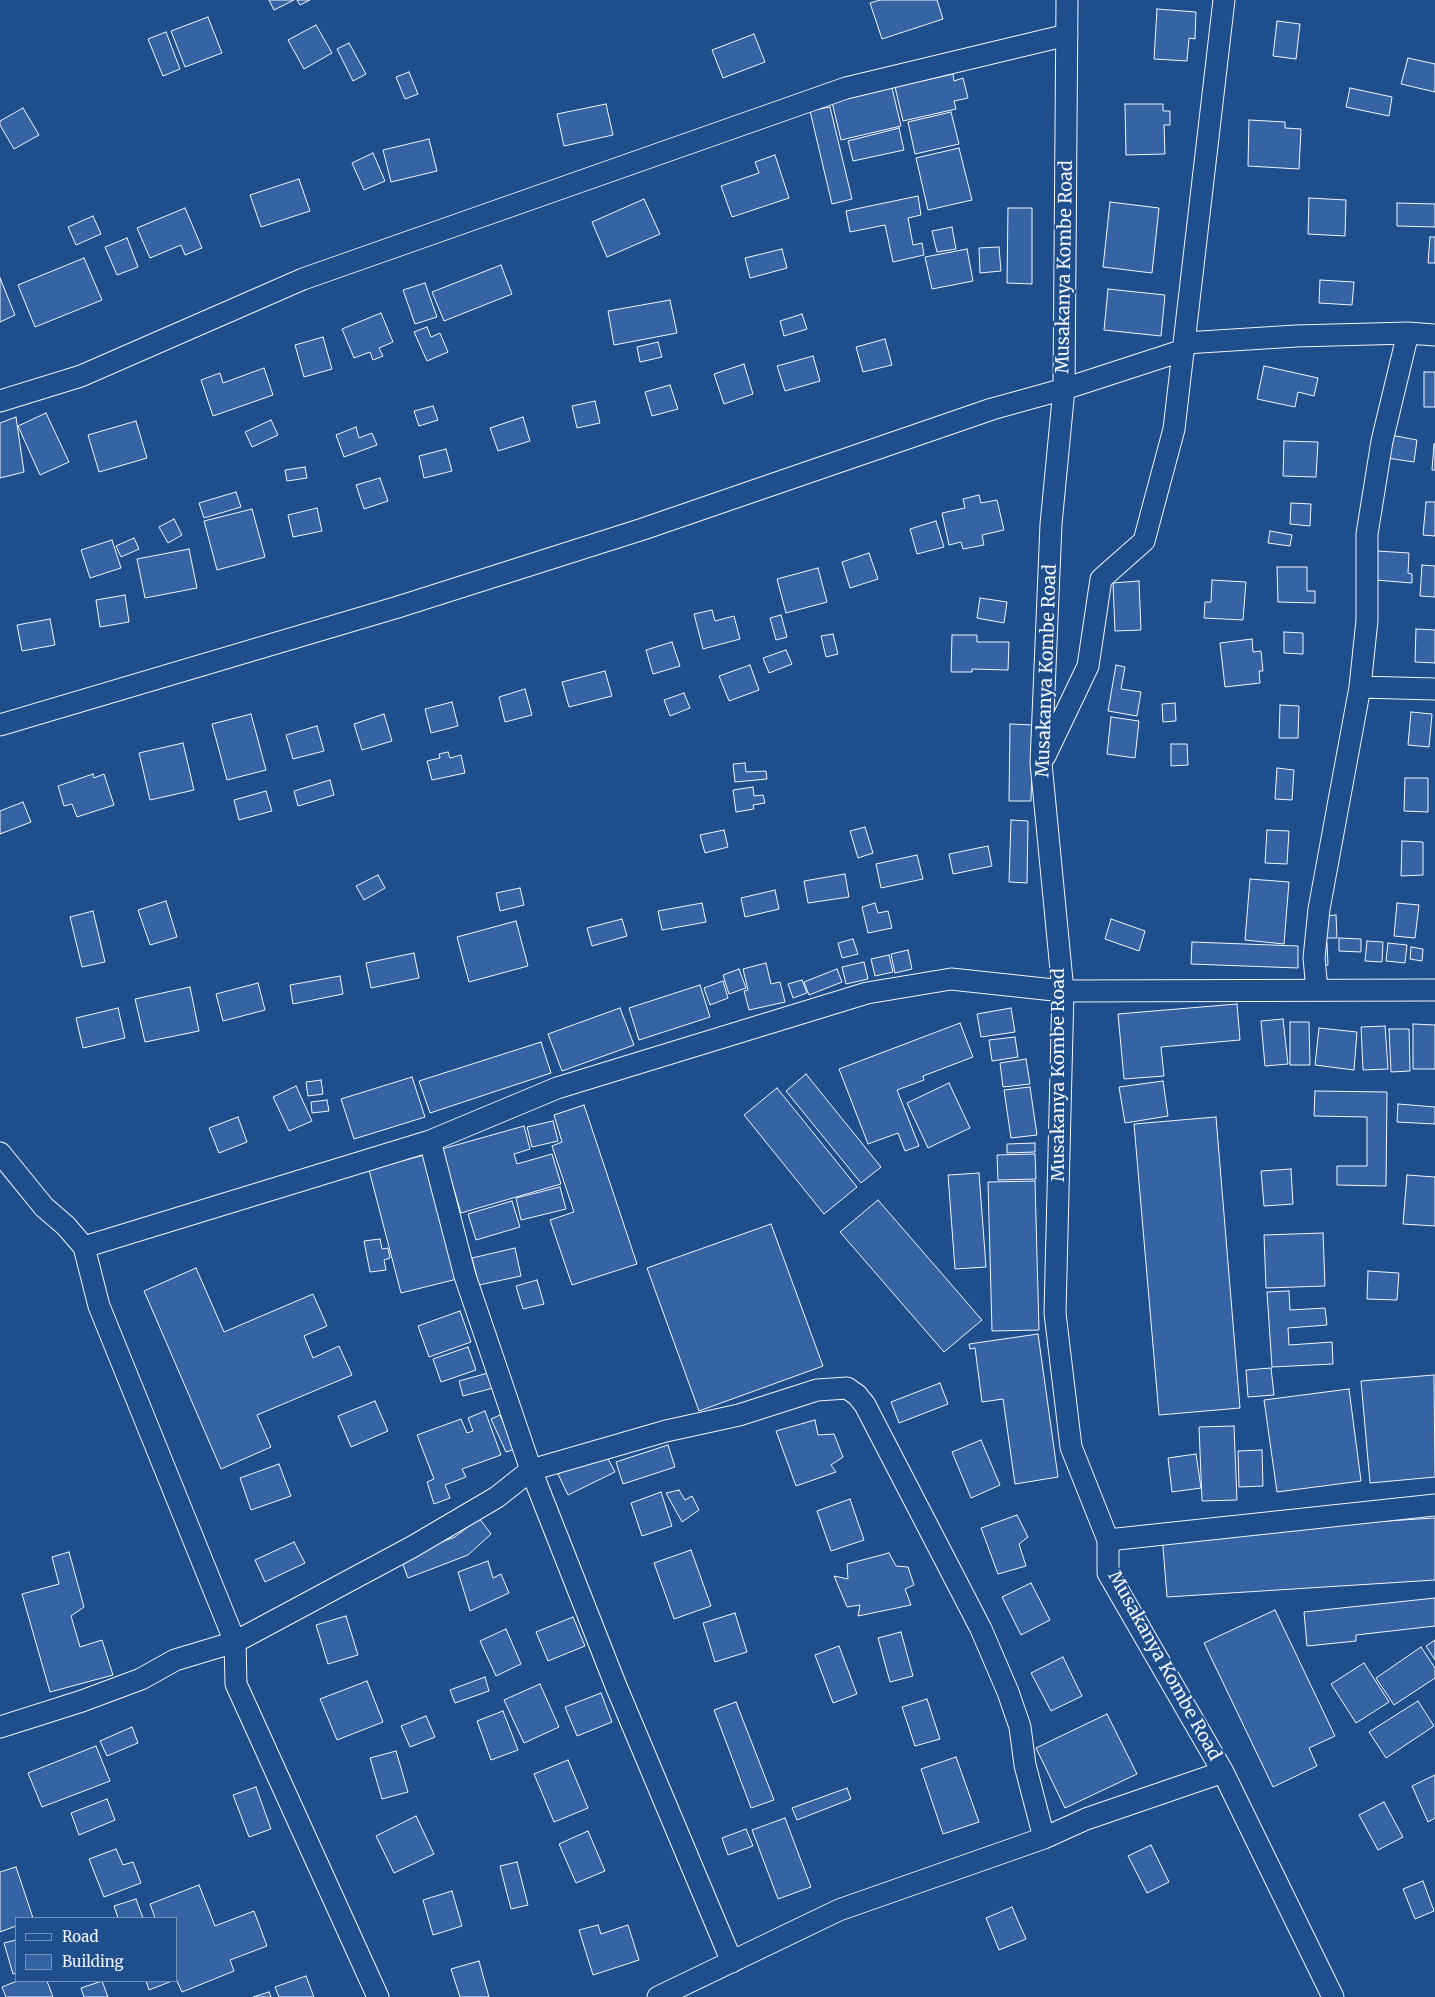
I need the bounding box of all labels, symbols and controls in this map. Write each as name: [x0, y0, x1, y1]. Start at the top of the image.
street label: Musakanya Kombe Road: [1052, 160, 1078, 374]
street label: Musakanya Kombe Road: [1032, 564, 1062, 778]
street label: Musakanya Kombe Road: [1048, 968, 1070, 1182]
street label: Musakanya Kombe Road: [1103, 1567, 1225, 1765]
legend: [15, 1917, 178, 1982]
text: Road: [62, 1927, 98, 1946]
text: Building: [62, 1952, 124, 1971]

